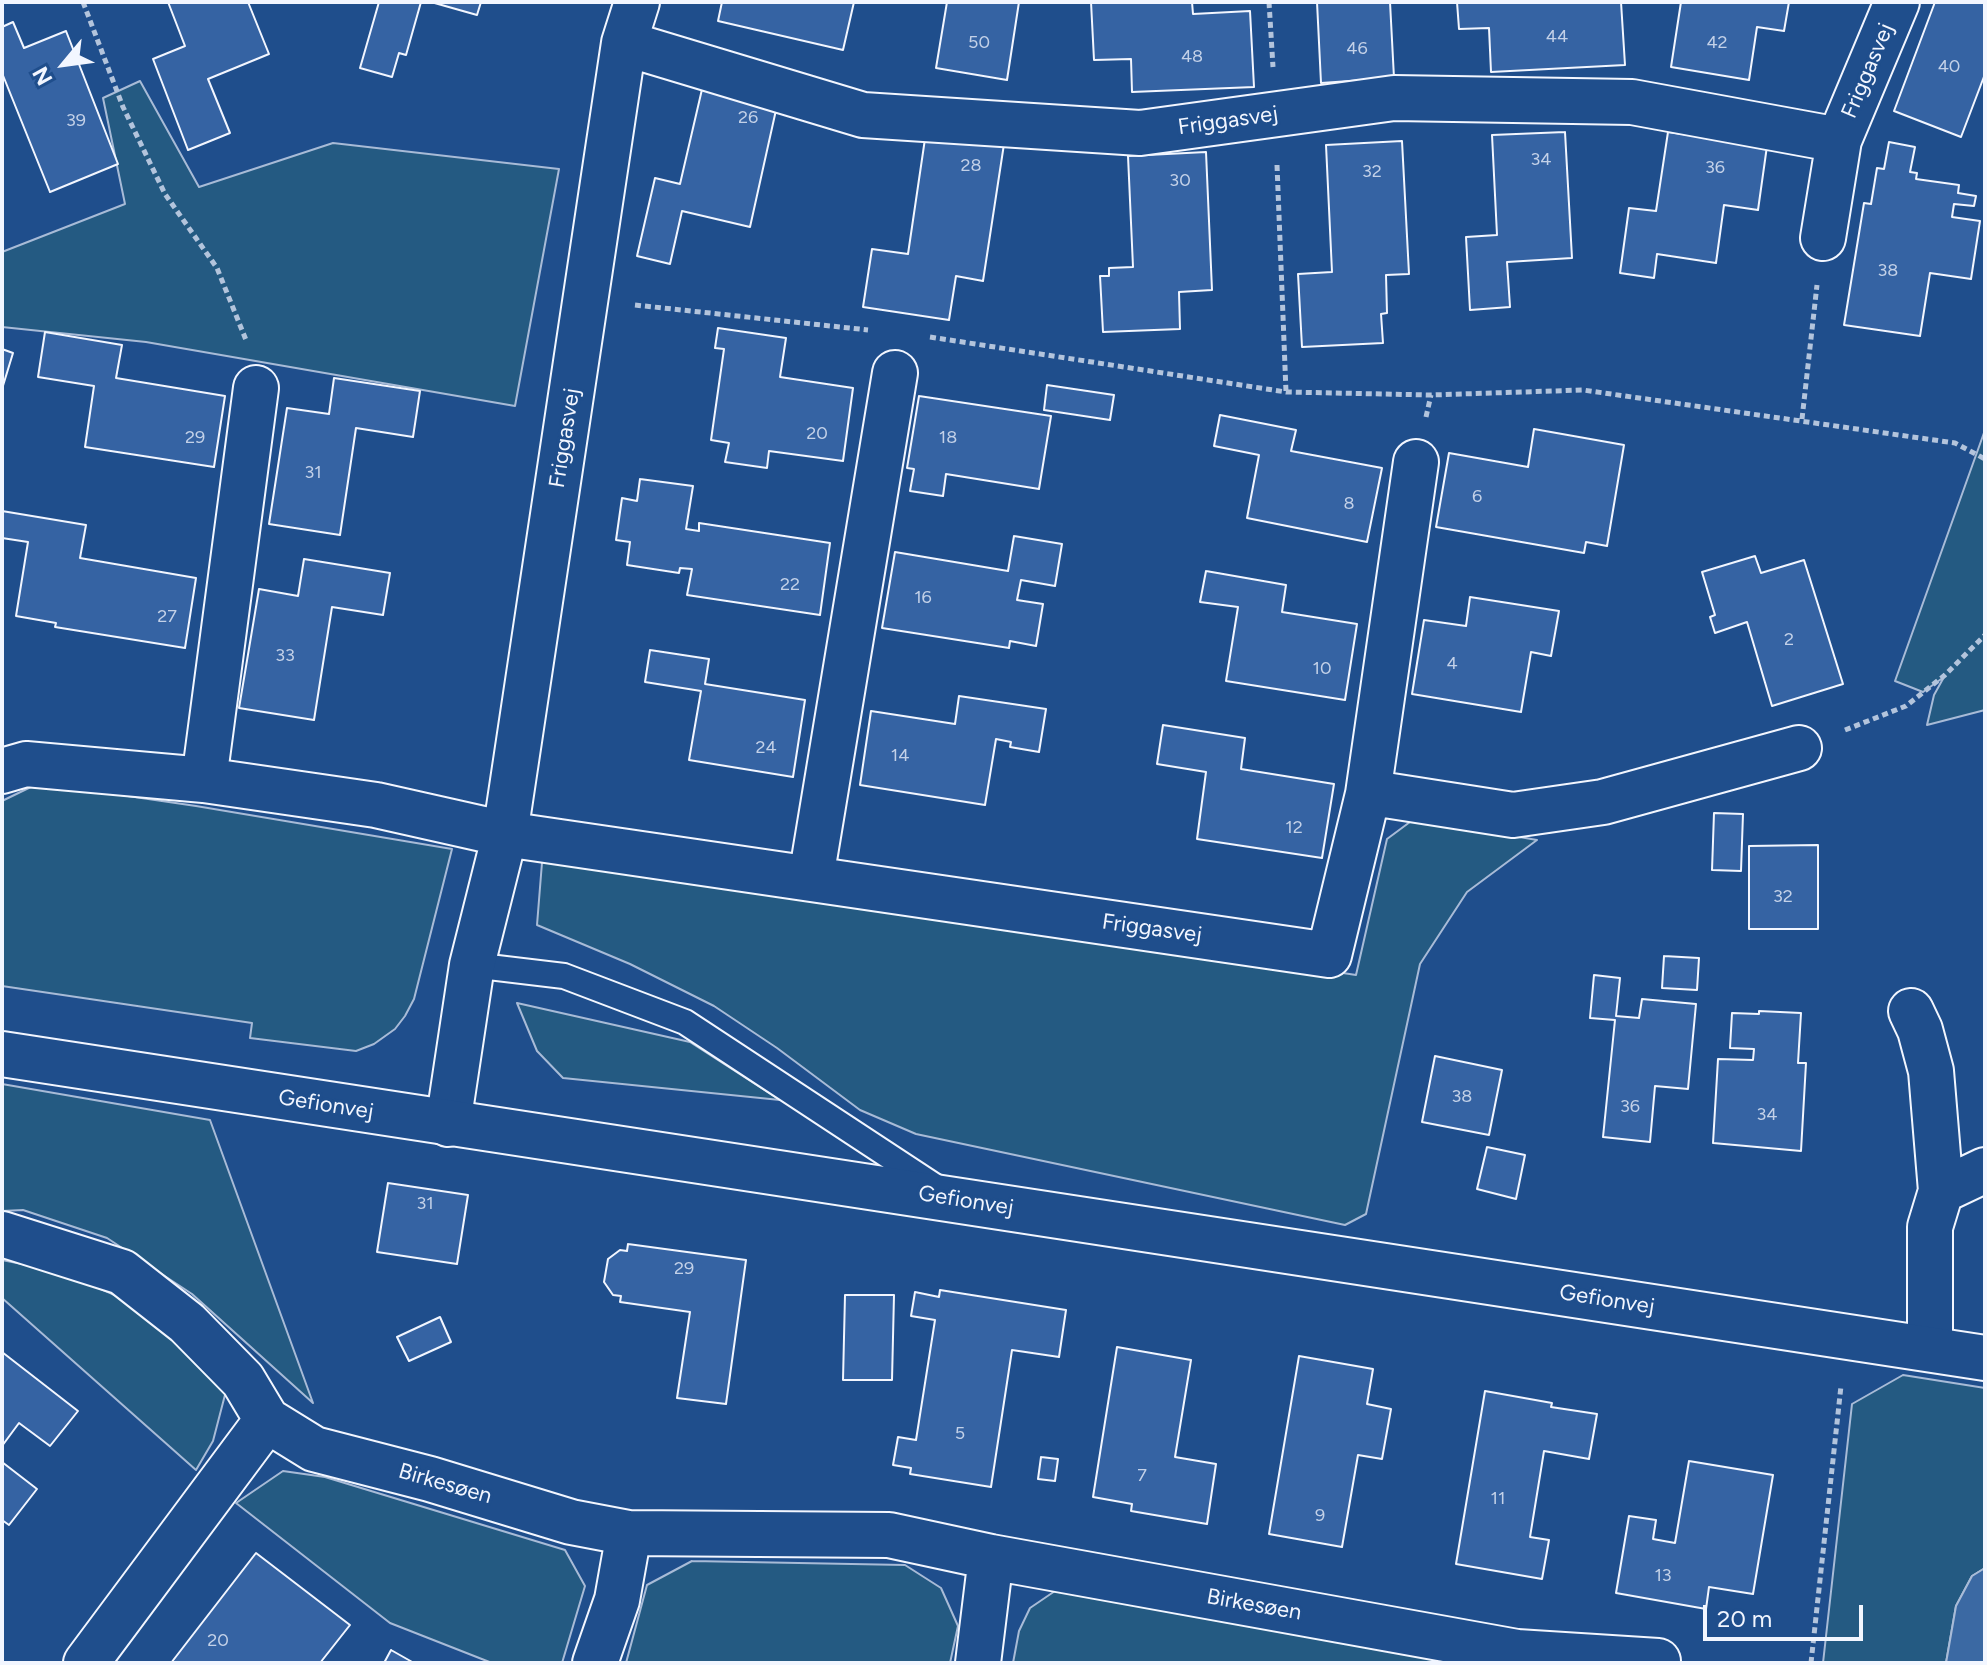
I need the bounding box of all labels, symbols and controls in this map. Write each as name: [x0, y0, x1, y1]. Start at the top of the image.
street label: Friggasvej: [1836, 20, 1900, 122]
north arrow: [24, 24, 104, 104]
house number: 44: [1546, 26, 1568, 48]
house number: 50: [968, 32, 990, 54]
house number: 42: [1706, 32, 1728, 54]
house number: 46: [1346, 38, 1368, 60]
house number: 48: [1181, 46, 1203, 68]
house number: 40: [1938, 56, 1960, 78]
text: N: [27, 62, 59, 90]
street label: Friggasvej: [1176, 101, 1280, 141]
house number: 26: [738, 107, 758, 129]
house number: 39: [66, 110, 86, 132]
house number: 34: [1531, 149, 1551, 171]
house number: 28: [960, 155, 982, 177]
house number: 36: [1705, 157, 1725, 179]
house number: 32: [1362, 161, 1382, 183]
house number: 30: [1169, 170, 1191, 192]
house number: 38: [1878, 260, 1898, 282]
street label: Friggasvej: [544, 386, 586, 490]
house number: 20: [806, 423, 828, 445]
house number: 29: [185, 427, 205, 449]
house number: 18: [939, 427, 957, 449]
house number: 31: [304, 462, 322, 484]
house number: 6: [1472, 486, 1482, 508]
house number: 8: [1343, 493, 1355, 515]
house number: 22: [780, 574, 800, 596]
house number: 16: [914, 587, 932, 609]
house number: 27: [157, 606, 177, 628]
house number: 2: [1784, 629, 1794, 651]
house number: 33: [275, 645, 295, 667]
house number: 4: [1446, 653, 1458, 675]
house number: 10: [1313, 658, 1331, 680]
house number: 24: [755, 737, 777, 759]
house number: 14: [891, 745, 909, 767]
house number: 12: [1285, 817, 1303, 839]
house number: 32: [1773, 886, 1793, 908]
street label: Friggasvej: [1100, 909, 1204, 949]
street label: Gefionvej: [277, 1084, 375, 1126]
house number: 38: [1452, 1086, 1472, 1108]
house number: 36: [1620, 1096, 1640, 1118]
house number: 34: [1757, 1104, 1777, 1126]
street label: Gefionvej: [917, 1180, 1015, 1222]
house number: 31: [416, 1193, 434, 1215]
house number: 29: [674, 1258, 694, 1280]
street label: Gefionvej: [1558, 1279, 1656, 1321]
house number: 5: [955, 1423, 965, 1445]
street label: Birkesøen: [395, 1458, 495, 1510]
house number: 7: [1137, 1465, 1147, 1487]
house number: 11: [1491, 1488, 1505, 1510]
house number: 9: [1315, 1505, 1325, 1527]
house number: 13: [1654, 1565, 1672, 1587]
street label: Birkesøen: [1205, 1584, 1303, 1626]
scale bar: [1707, 1589, 1867, 1639]
text: 20 m: [1717, 1604, 1772, 1633]
house number: 20: [207, 1630, 229, 1652]

